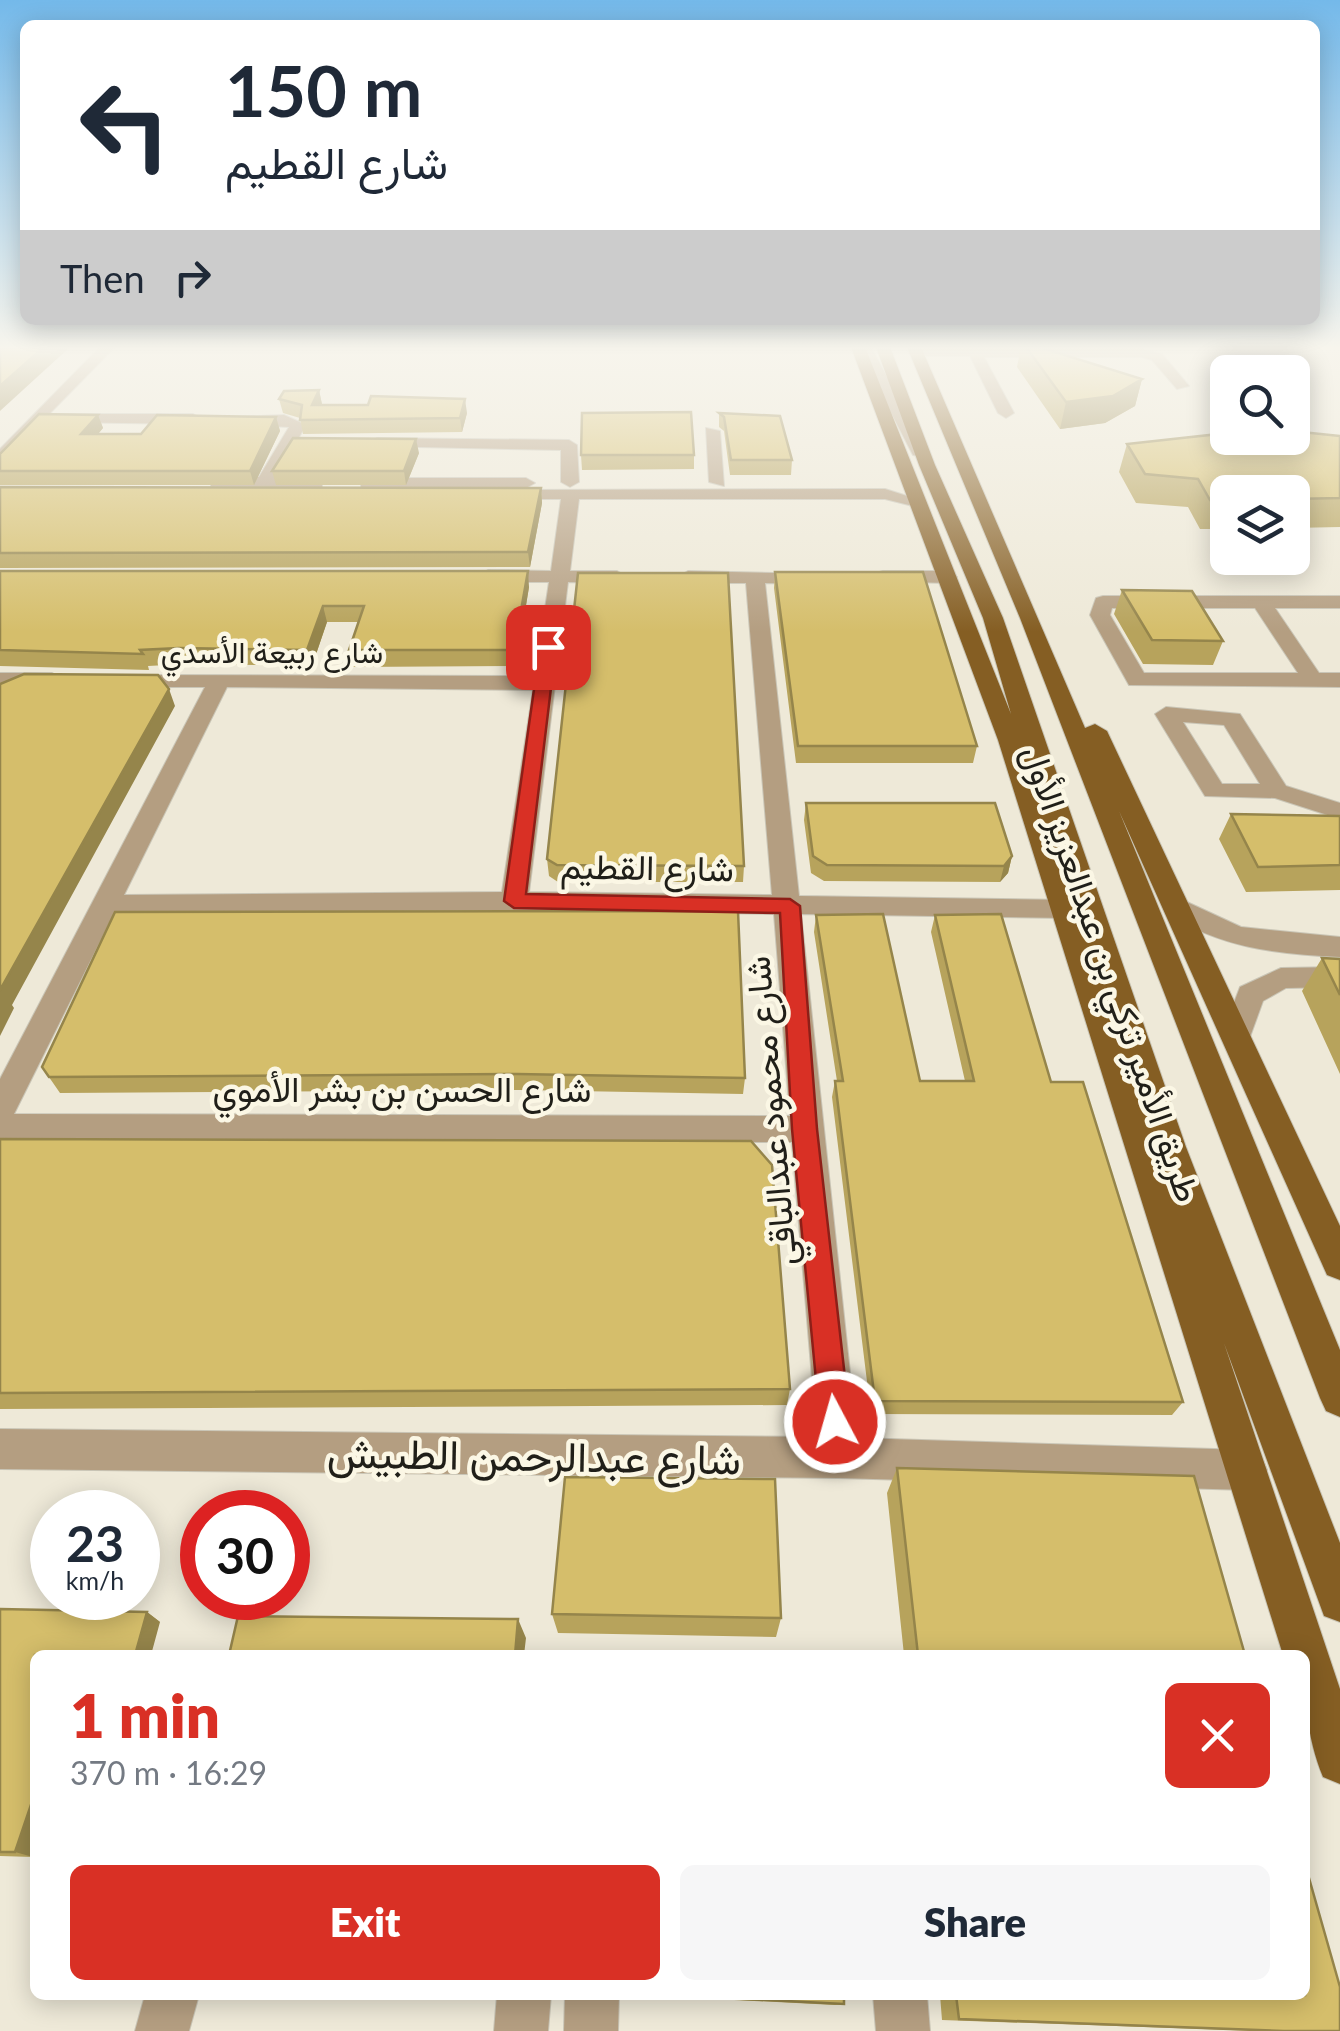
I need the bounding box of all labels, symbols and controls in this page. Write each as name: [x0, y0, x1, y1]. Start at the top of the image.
text: 150 m: [225, 48, 422, 132]
icon: left: [60, 60, 190, 190]
text: شارع القطيم: [225, 135, 448, 189]
icon: right: [165, 250, 220, 305]
text: Then: [60, 255, 145, 301]
map controls: [1210, 355, 1310, 575]
button: search: [1210, 355, 1310, 455]
button: layers: [1210, 475, 1310, 575]
pin: [506, 605, 591, 690]
icon: arrive: [521, 620, 576, 675]
street label: شارع ربيعة الأسدي: [161, 633, 383, 677]
street label: طريق الأمير تركي بن عبدالعزيز الأول: [1006, 739, 1211, 1210]
street label: شارع القطيم: [560, 843, 734, 894]
street label: شارع محمود عبدالباقي: [735, 954, 813, 1267]
street label: شارع الحسن بن بشر الأموي: [213, 1067, 591, 1119]
position arrow: [783, 1370, 887, 1474]
street label: شارع عبدالرحمن الطبيش: [327, 1426, 741, 1489]
speed limit sign: 30: [180, 1490, 310, 1620]
text: 23: [66, 1513, 124, 1573]
text: km/h: [66, 1565, 124, 1595]
text: 1 min: [70, 1679, 220, 1751]
button: close: [1165, 1683, 1270, 1788]
text: 370 m · 16:29: [70, 1753, 267, 1792]
button: Exit: [70, 1865, 660, 1980]
button: Share: [680, 1865, 1270, 1980]

